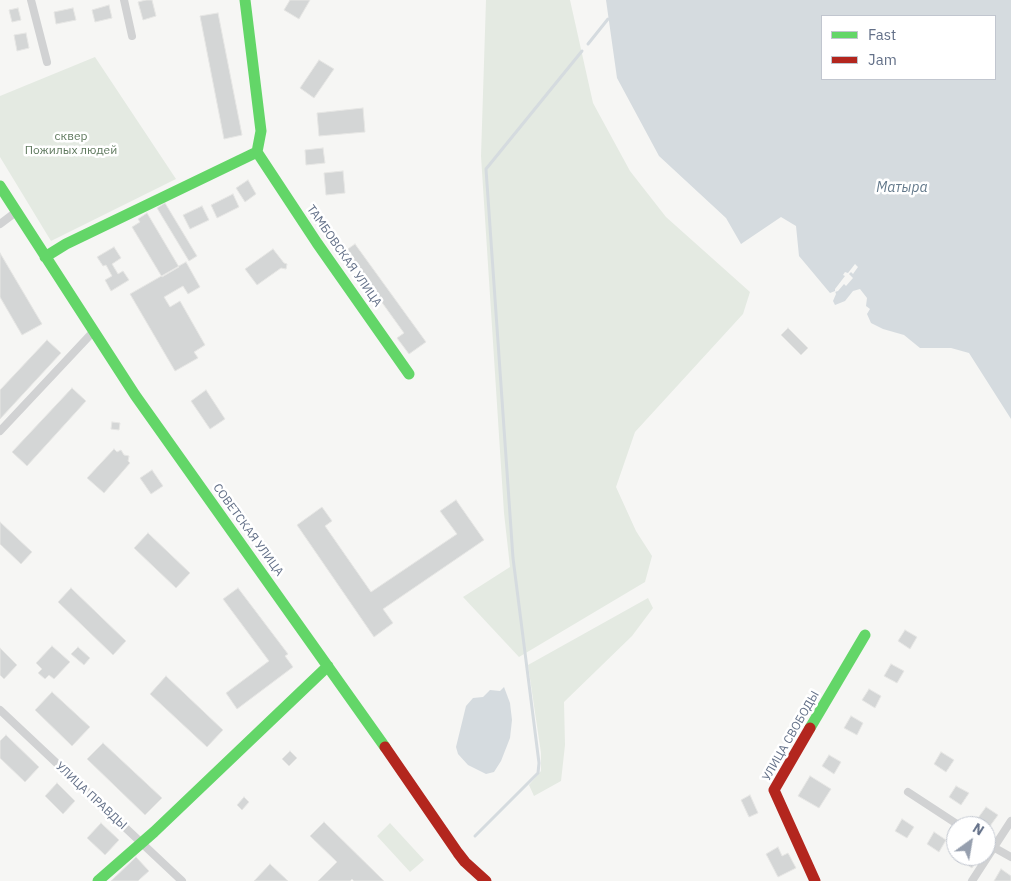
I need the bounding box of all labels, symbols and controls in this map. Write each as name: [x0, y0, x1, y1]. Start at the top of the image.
legend: [821, 15, 996, 80]
text: Fast: [868, 25, 896, 44]
text: Jam: [868, 50, 897, 69]
park label: сквер Пожилых людей: [25, 130, 117, 158]
water label: Матыра: [876, 180, 928, 196]
street label: ТАМБОВСКАЯ УЛИЦА: [303, 202, 385, 310]
street label: СОВЕТСКАЯ УЛИЦА: [210, 481, 286, 579]
street label: УЛИЦА СВОБОДЫ: [759, 688, 823, 784]
street label: УЛИЦА ПРАВДЫ: [52, 759, 130, 833]
north arrow: [946, 816, 996, 866]
text: N: [969, 819, 987, 839]

